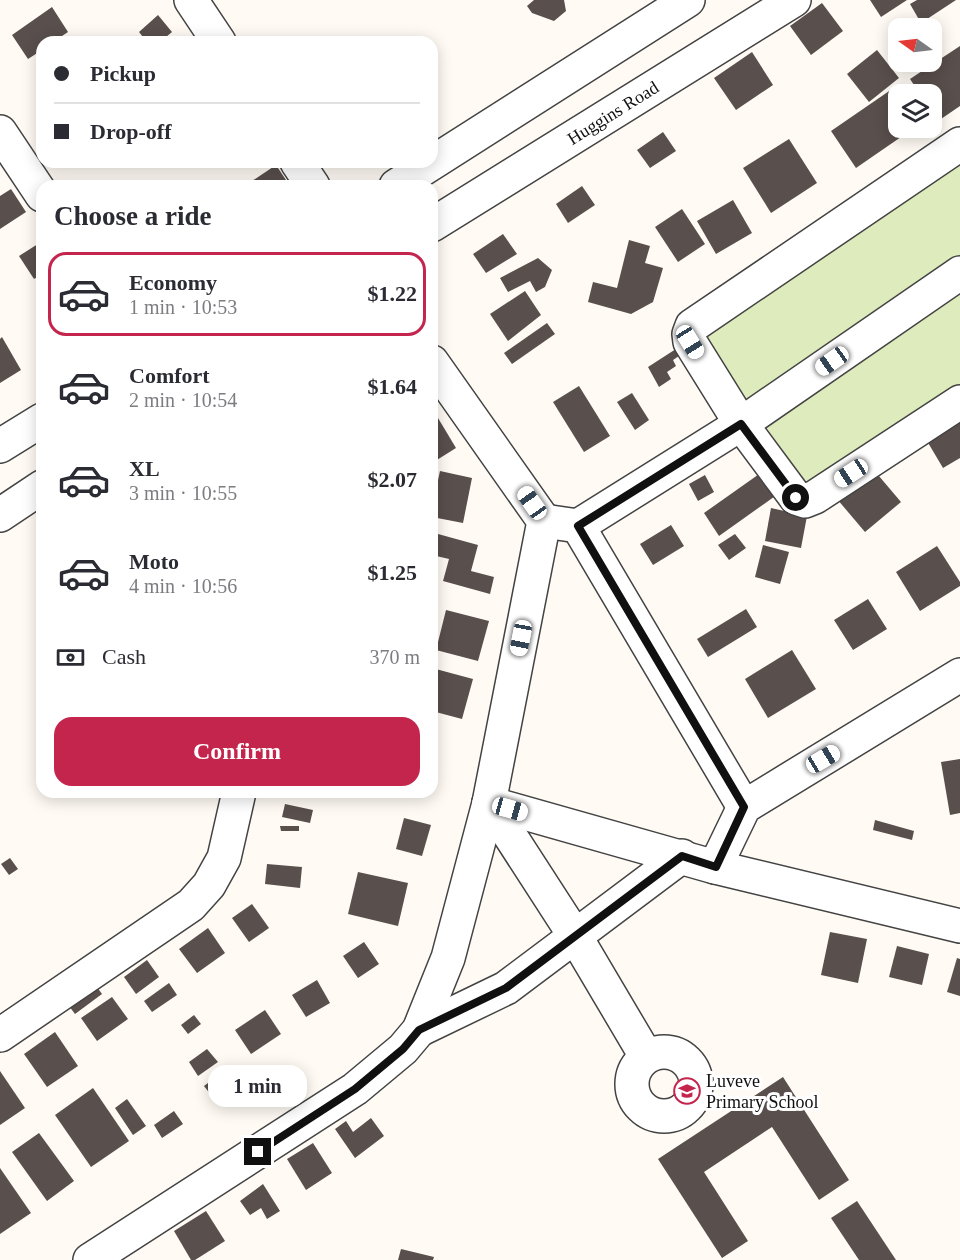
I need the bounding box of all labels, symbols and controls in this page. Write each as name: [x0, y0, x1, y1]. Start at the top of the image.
north arrow: [888, 18, 942, 72]
map controls: [888, 18, 942, 138]
text: Pickup: [90, 61, 156, 86]
street label: Huggins Road: [564, 77, 662, 149]
button: layers: [888, 84, 942, 138]
text: Drop-off: [90, 119, 171, 144]
text: Choose a ride: [54, 201, 212, 231]
icon: car: [57, 267, 111, 321]
text: Economy: [129, 270, 217, 295]
text: $1.22: [368, 281, 417, 306]
text: 1 min · 10:53: [129, 296, 237, 318]
car: [673, 322, 707, 362]
car: [812, 343, 852, 379]
icon: car: [57, 360, 111, 414]
text: Comfort: [129, 363, 210, 388]
text: $1.64: [368, 374, 417, 399]
text: 2 min · 10:54: [129, 389, 237, 411]
icon: car: [57, 453, 111, 507]
text: XL: [129, 456, 160, 481]
car: [831, 456, 871, 490]
text: $2.07: [368, 467, 417, 492]
text: 3 min · 10:55: [129, 482, 237, 504]
car: [514, 483, 550, 523]
route start: [782, 484, 809, 511]
icon: car: [57, 546, 111, 600]
text: Moto: [129, 549, 179, 574]
text: $1.25: [368, 560, 417, 585]
text: 4 min · 10:56: [129, 575, 237, 597]
car: [509, 619, 533, 657]
icon: cash: [54, 641, 87, 674]
text: Cash: [102, 644, 146, 669]
text: 370 m: [369, 646, 420, 668]
button: Confirm: [54, 717, 420, 786]
car: [803, 742, 843, 776]
car: [490, 795, 530, 823]
callout: 1 min: [208, 1065, 308, 1107]
place label: Luveve Primary School: [706, 1071, 819, 1112]
text: 1 min: [233, 1075, 282, 1097]
school or university icon: Luveve Primary School: [672, 1076, 702, 1106]
route end: [244, 1138, 271, 1165]

